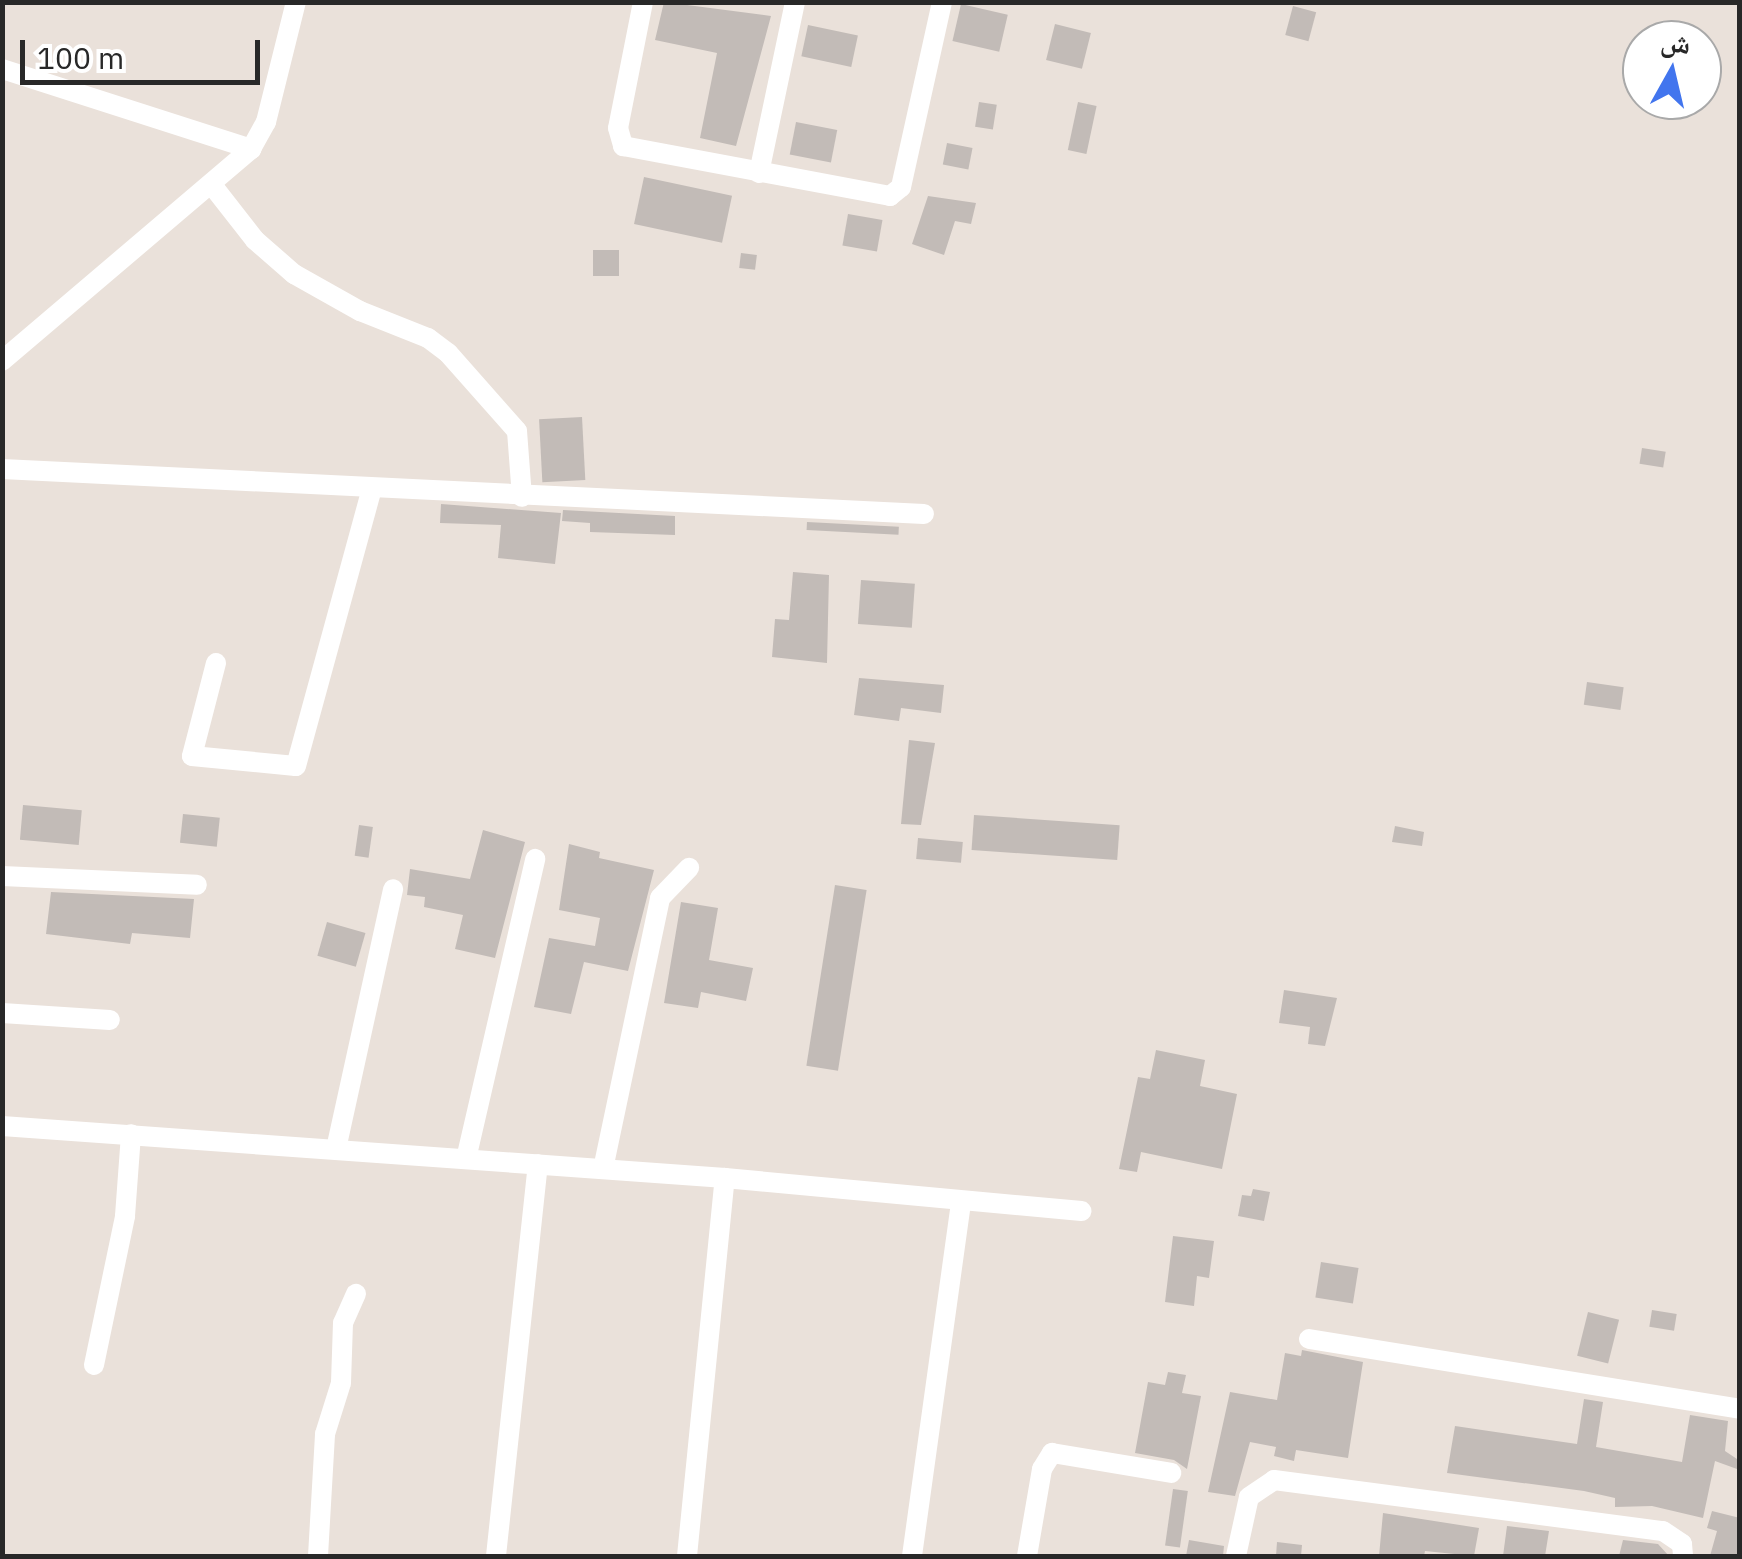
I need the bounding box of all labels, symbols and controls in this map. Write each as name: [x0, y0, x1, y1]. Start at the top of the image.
scale bar: [25, 20, 265, 82]
north arrow: [1622, 20, 1722, 120]
text: ش: [1659, 21, 1693, 62]
text: 100 m: [37, 38, 124, 77]

